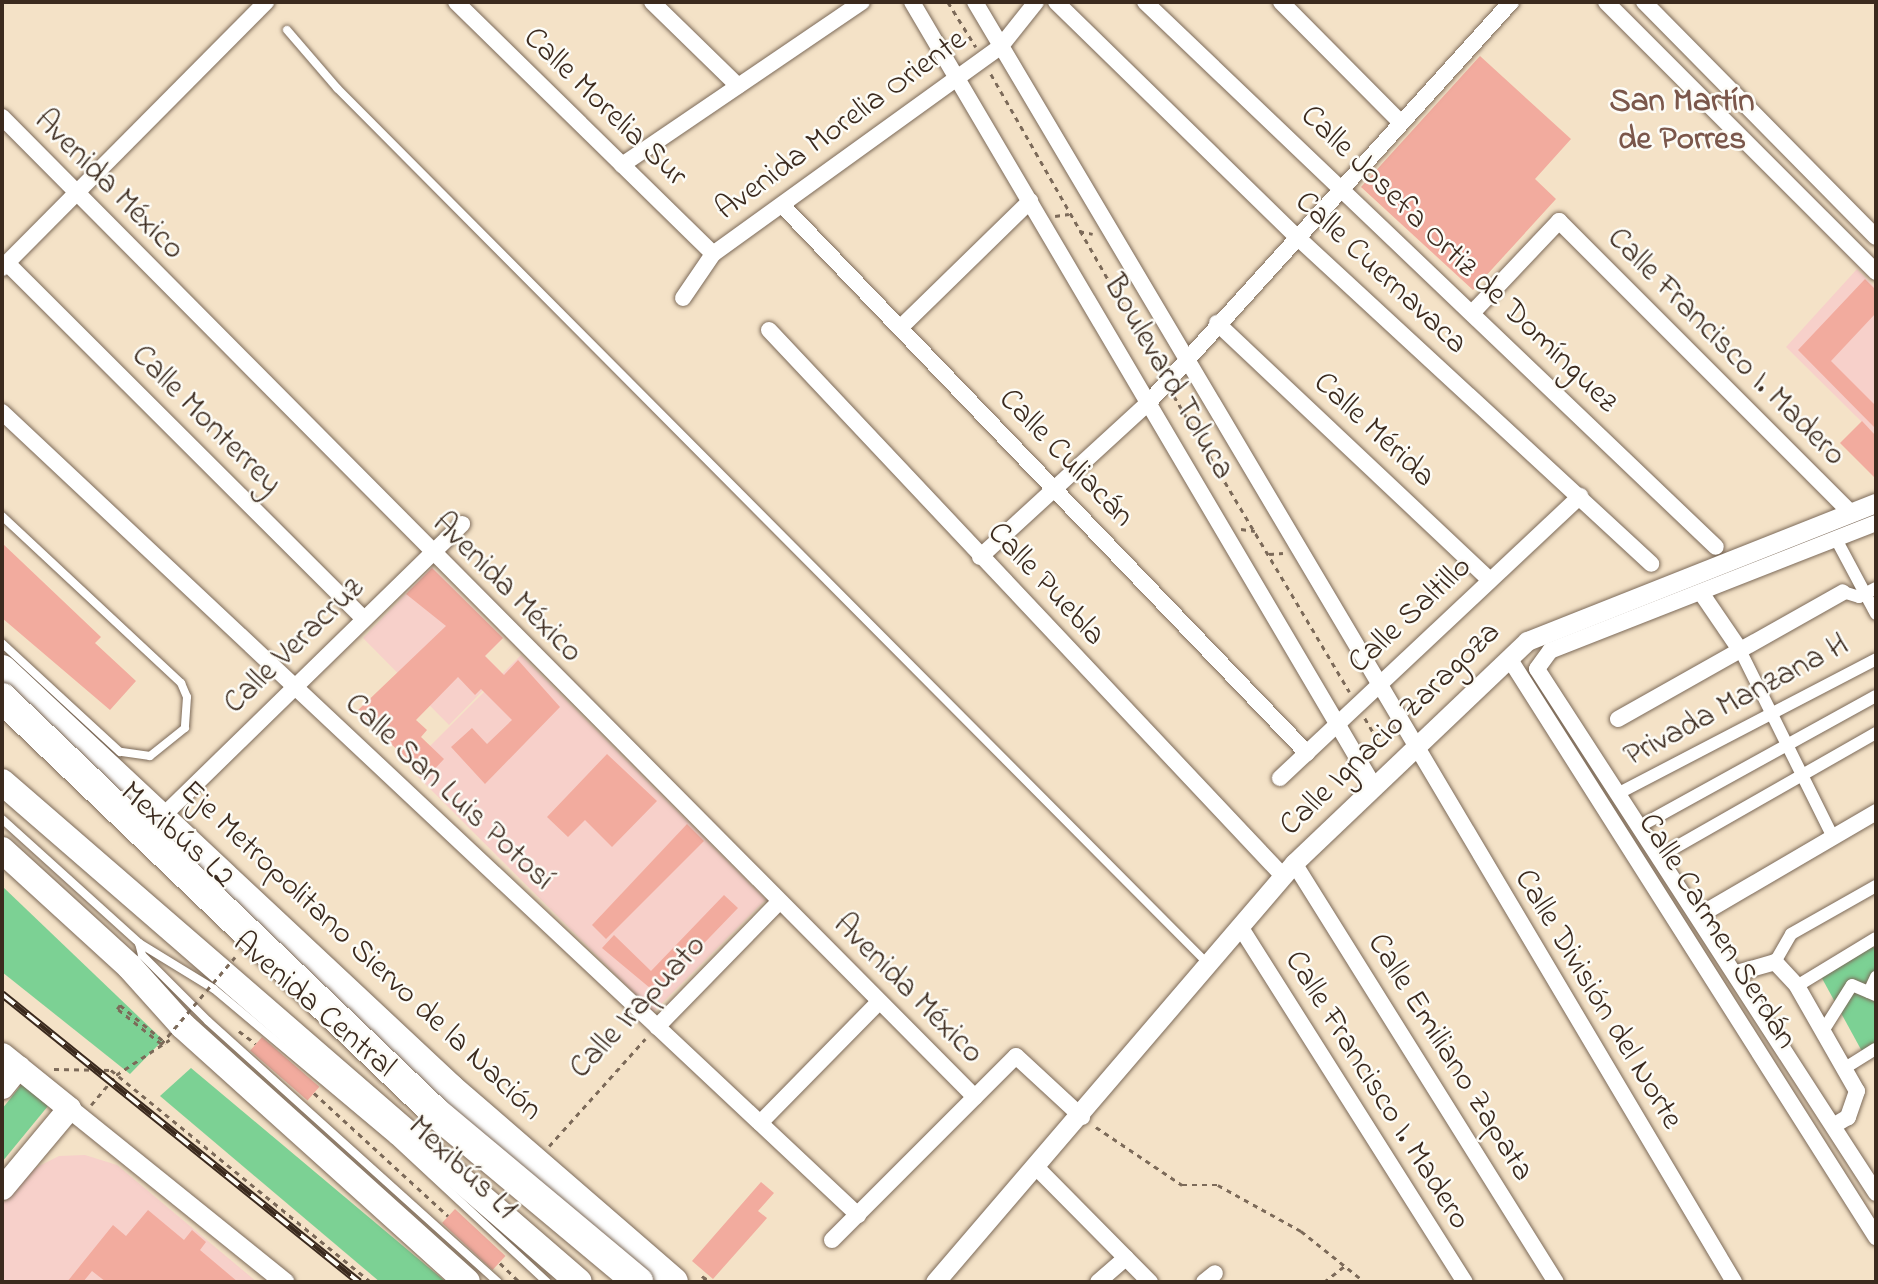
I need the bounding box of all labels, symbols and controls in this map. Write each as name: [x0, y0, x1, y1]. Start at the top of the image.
street label: Calle Morelia Sur: [514, 20, 694, 196]
street label: Avenida Morelia Oriente: [709, 22, 975, 230]
district label: San Martín de Porres: [1610, 83, 1754, 161]
street label: Calle Josefa Ortiz de Domínguez: [1291, 98, 1625, 422]
street label: Avenida México: [25, 103, 191, 269]
street label: Calle Cuernavaca: [1286, 184, 1474, 364]
street label: Calle Francisco I. Madero: [1598, 221, 1852, 475]
street label: Boulevard Toluca: [1093, 269, 1241, 487]
street label: Calle Monterrey: [122, 338, 288, 504]
street label: Calle Mérida: [1304, 365, 1442, 497]
street label: Calle Culiacán: [989, 382, 1141, 536]
street label: Avenida México: [423, 506, 589, 672]
street label: Calle Puebla: [978, 515, 1112, 655]
street label: Calle Saltillo: [1341, 549, 1481, 683]
street label: Calle Veracruz: [217, 571, 373, 723]
street label: Calle Ignacio Zaragoza: [1273, 615, 1509, 845]
street label: Privada Manzana H: [1619, 627, 1855, 777]
street label: Calle San Luis Potosí: [335, 686, 561, 900]
street label: Eje Metropolitano Siervo de la Nación: [171, 774, 549, 1130]
street label: Mexibús L2: [111, 775, 241, 897]
street label: Calle Carmen Serdán: [1628, 807, 1804, 1057]
street label: Calle División del Norte: [1504, 863, 1690, 1137]
street label: Avenida México: [824, 907, 990, 1073]
street label: Avenida Central: [224, 925, 402, 1087]
street label: Calle Emiliano Zapata: [1357, 927, 1541, 1189]
street label: Calle Irapuato: [563, 928, 715, 1088]
street label: Calle Francisco I. Madero: [1274, 944, 1478, 1238]
street label: Mexibús L1: [398, 1109, 524, 1229]

